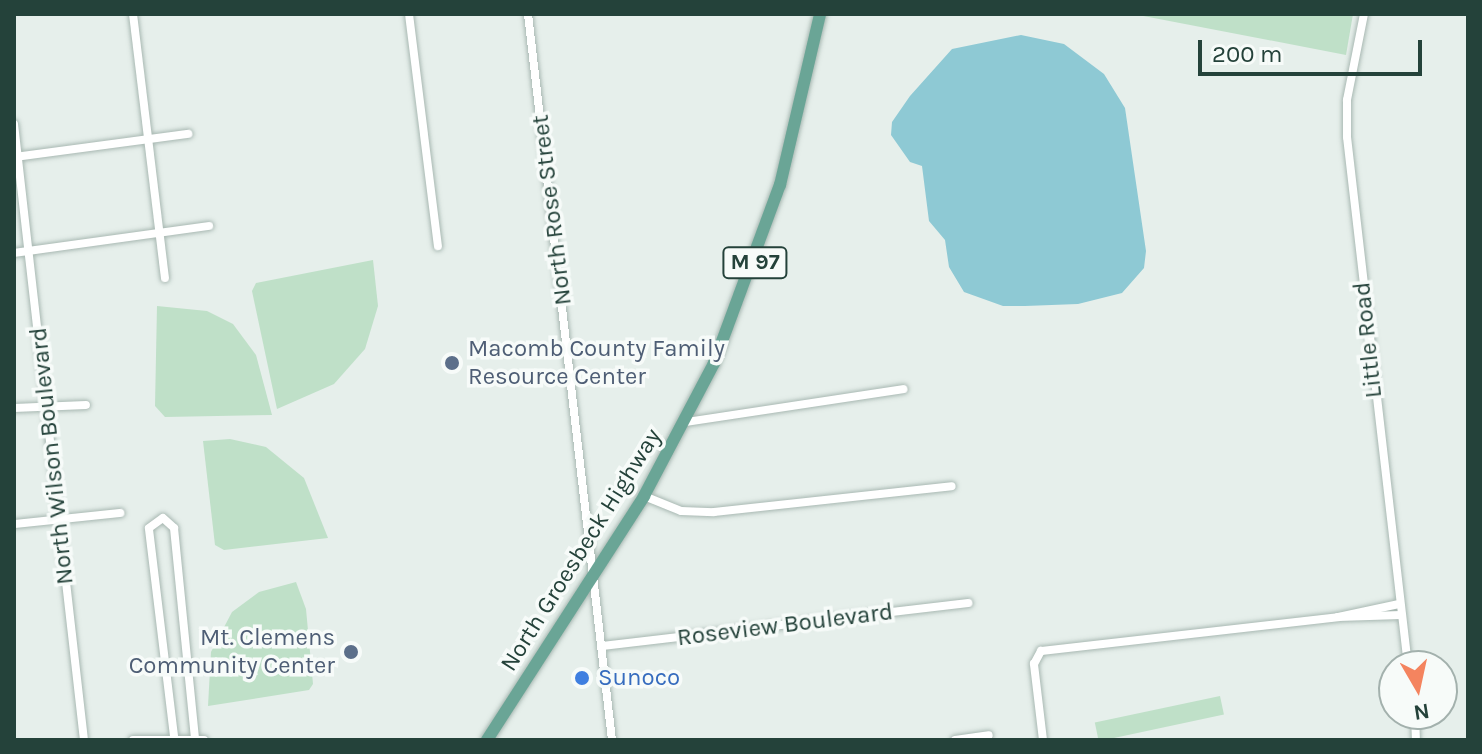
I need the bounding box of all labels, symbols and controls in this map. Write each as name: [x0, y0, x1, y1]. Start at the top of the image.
scale bar: [1202, 24, 1426, 74]
text: 200 m: [1212, 40, 1283, 68]
street label: North Rose Street: [526, 113, 578, 307]
road number: M 97: [721, 245, 789, 281]
street label: Little Road: [1348, 281, 1388, 399]
street label: North Wilson Boulevard: [24, 326, 80, 586]
place label: Macomb County Family Resource Center: [468, 335, 725, 391]
marker: Macomb County Family Resource Center: [443, 354, 461, 372]
street label: North Groesbeck Highway: [494, 423, 668, 677]
street label: Roseview Boulevard: [675, 597, 895, 653]
place label: Mt. Clemens Community Center: [129, 624, 335, 680]
marker: Mt. Clemens Community Center: [342, 643, 360, 661]
north arrow: [1378, 650, 1458, 730]
place label: Sunoco: [598, 664, 680, 692]
marker: Sunoco: [573, 669, 591, 687]
text: N: [1412, 698, 1431, 726]

